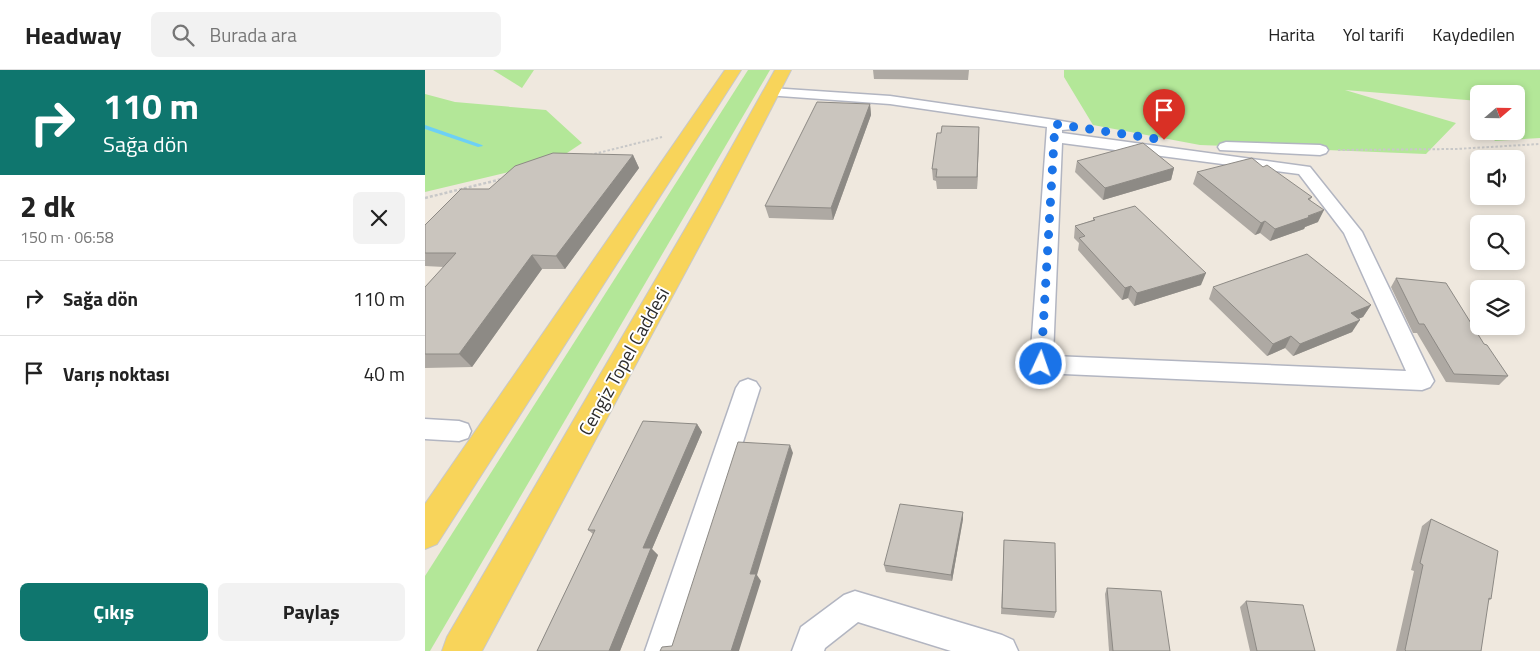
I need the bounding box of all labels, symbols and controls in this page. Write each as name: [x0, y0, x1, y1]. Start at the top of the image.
search box: [151, 12, 501, 57]
text: Headway: [25, 17, 121, 53]
text: Burada ara: [209, 20, 297, 49]
icon: search: [169, 21, 197, 49]
text: Harita: [1268, 21, 1315, 48]
text: Yol tarifi: [1343, 21, 1404, 48]
text: Kaydedilen: [1432, 21, 1515, 48]
text: 110 m: [103, 79, 199, 133]
north arrow: [1470, 85, 1525, 140]
map controls: [1470, 85, 1525, 335]
pin: [1143, 89, 1185, 140]
icon: right: [20, 90, 85, 155]
icon: arrive: [1150, 96, 1178, 124]
text: Sağa dön: [103, 127, 188, 161]
button: sound: [1470, 150, 1525, 205]
text: 2 dk: [20, 183, 75, 229]
button: close: [353, 192, 405, 244]
button: search: [1470, 215, 1525, 270]
text: 150 m · 06:58: [20, 225, 114, 249]
button: layers: [1470, 280, 1525, 335]
street label: Cengiz Topel Caddesi: [570, 281, 676, 441]
icon: right: [20, 284, 48, 312]
text: Sağa dön: [63, 284, 138, 313]
text: 110 m: [353, 284, 405, 313]
position arrow: [1014, 337, 1066, 389]
icon: arrive: [20, 359, 48, 387]
text: Varış noktası: [63, 359, 170, 388]
text: 40 m: [364, 359, 405, 388]
button: Çıkış: [20, 583, 208, 641]
button: Paylaş: [218, 583, 405, 641]

